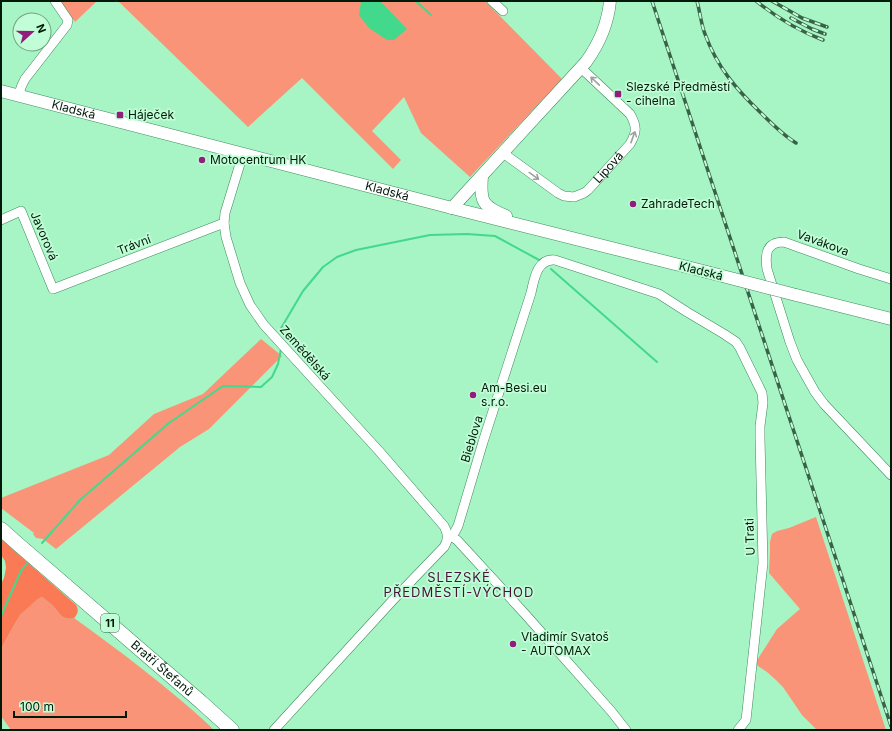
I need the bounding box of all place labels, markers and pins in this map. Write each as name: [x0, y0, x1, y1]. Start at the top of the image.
place label: Slezské Předměstí - cihelna: [626, 79, 730, 108]
marker: Slezské Předměstí - cihelna: [613, 89, 623, 99]
place label: Háječek: [128, 107, 174, 122]
marker: Háječek: [115, 110, 125, 120]
place label: Motocentrum HK: [210, 152, 306, 167]
marker: Motocentrum HK: [197, 155, 207, 165]
place label: ZahradeTech: [641, 196, 715, 211]
marker: ZahradeTech: [628, 199, 638, 209]
place label: Am-Besi.eu s.r.o.: [481, 380, 547, 409]
marker: Am-Besi.eu s.r.o.: [468, 390, 478, 400]
place label: Vladimír Svatoš - AUTOMAX: [521, 629, 609, 658]
marker: Vladimír Svatoš - AUTOMAX: [508, 639, 518, 649]

